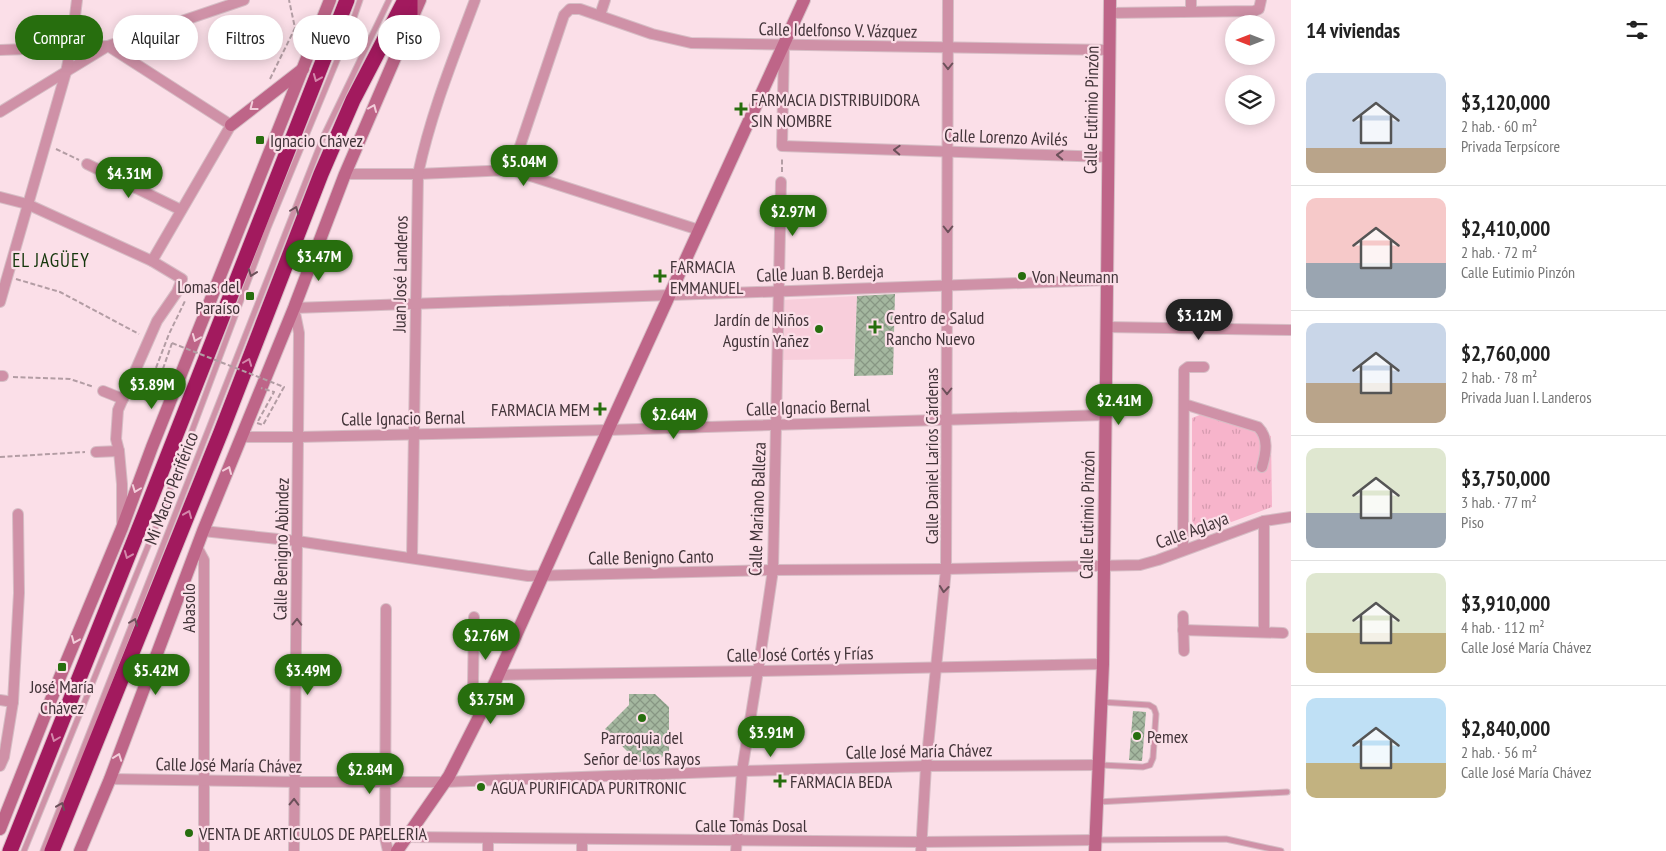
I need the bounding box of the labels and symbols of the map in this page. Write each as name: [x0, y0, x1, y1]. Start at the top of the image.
north arrow: [1225, 15, 1275, 65]
street label: Calle Idelfonso V. Vázquez: [759, 17, 917, 43]
street label: Calle Eutimio Pinzón: [1078, 46, 1104, 174]
one-way arrow: [943, 62, 953, 70]
one-way arrow: [313, 73, 323, 82]
place label: FARMACIA DISTRIBUIDORA SIN NOMBRE: [751, 88, 920, 132]
one-way arrow: [250, 102, 259, 110]
marker: FARMACIA DISTRIBUIDORA SIN NOMBRE: [735, 103, 747, 115]
one-way arrow: [367, 104, 378, 113]
street label: Calle Lorenzo Avilés: [944, 123, 1068, 151]
place label: Ignacio Chávez: [270, 129, 363, 152]
marker: Ignacio Chávez: [254, 134, 266, 146]
pin: $5.04M: [483, 144, 565, 187]
one-way arrow: [893, 145, 901, 155]
one-way arrow: [1055, 150, 1063, 161]
pin: $4.31M: [88, 156, 170, 199]
pin: $2.97M: [752, 194, 834, 237]
one-way arrow: [289, 206, 299, 215]
street label: Juan José Landeros: [387, 215, 413, 334]
one-way arrow: [943, 225, 953, 233]
pin: $3.47M: [278, 240, 360, 282]
district label: EL JAGÜEY: [12, 248, 90, 272]
place label: FARMACIA EMMANUEL: [670, 255, 744, 299]
street label: Calle Juan B. Berdeja: [756, 259, 884, 287]
place label: Von Neumann: [1031, 265, 1119, 288]
one-way arrow: [248, 268, 258, 277]
marker: FARMACIA EMMANUEL: [654, 270, 666, 282]
marker: Von Neumann: [1016, 270, 1028, 282]
place label: Lomas del Paraíso: [177, 275, 241, 319]
marker: Lomas del Paraíso: [244, 290, 256, 302]
pin: $3.12M: [1158, 298, 1240, 341]
place label: Centro de Salud Rancho Nuevo: [886, 306, 984, 350]
place label: Jardín de Niños Agustín Yañez: [714, 308, 809, 352]
marker: Centro de Salud Rancho Nuevo: [868, 320, 882, 334]
marker: Jardín de Niños Agustín Yañez: [813, 323, 825, 335]
one-way arrow: [191, 333, 202, 342]
one-way arrow: [242, 359, 252, 367]
pin: $3.89M: [111, 368, 193, 410]
street label: Calle Daniel Larios Cárdenas: [920, 368, 943, 544]
pin: $2.41M: [1078, 384, 1160, 426]
one-way arrow: [942, 388, 952, 395]
street label: Calle Ignacio Bernal: [746, 393, 871, 421]
place label: FARMACIA MEM: [491, 398, 590, 421]
pin: $2.64M: [633, 398, 715, 440]
marker: FARMACIA MEM: [594, 403, 606, 415]
street label: Calle Ignacio Bernal: [341, 405, 466, 431]
street label: Mi Macro Periférico: [139, 428, 203, 548]
street label: Calle Mariano Balleza: [743, 442, 771, 576]
street label: Calle Eutimio Pinzón: [1074, 451, 1100, 579]
one-way arrow: [222, 466, 232, 475]
street label: Calle Benigno Abùndez: [268, 477, 294, 621]
one-way arrow: [132, 484, 142, 493]
street label: Calle Aglaya: [1152, 506, 1232, 554]
one-way arrow: [182, 510, 193, 519]
street label: Calle Benigno Canto: [588, 544, 714, 570]
one-way arrow: [124, 550, 135, 559]
street label: Abasolo: [177, 583, 200, 633]
one-way arrow: [939, 585, 950, 593]
one-way arrow: [128, 618, 138, 627]
one-way arrow: [291, 618, 302, 626]
pin: $2.76M: [445, 618, 527, 661]
one-way arrow: [71, 635, 82, 644]
street label: Calle José Cortés y Frías: [726, 641, 874, 667]
pin: $5.42M: [115, 654, 197, 696]
pin: $3.49M: [267, 654, 349, 696]
marker: José María Chávez: [56, 661, 68, 673]
place label: José María Chávez: [29, 675, 94, 719]
pin: $3.75M: [450, 682, 532, 725]
marker: Parroquia del Señor de los Rayos: [636, 712, 648, 724]
pin: $3.91M: [730, 716, 812, 758]
place label: Pemex: [1147, 725, 1189, 748]
place label: Parroquia del Señor de los Rayos: [584, 726, 700, 770]
marker: Pemex: [1131, 730, 1143, 742]
one-way arrow: [51, 733, 61, 742]
street label: Calle José María Chávez: [845, 738, 993, 764]
street label: Calle José María Chávez: [155, 752, 303, 778]
pin: $2.84M: [329, 752, 411, 795]
one-way arrow: [112, 753, 122, 762]
place label: FARMACIA BEDA: [790, 770, 893, 793]
marker: FARMACIA BEDA: [774, 775, 786, 787]
place label: AGUA PURIFICADA PURITRONIC: [491, 776, 687, 799]
marker: AGUA PURIFICADA PURITRONIC: [475, 781, 487, 793]
one-way arrow: [289, 798, 300, 806]
one-way arrow: [55, 802, 65, 811]
street label: Calle Tomás Dosal: [695, 814, 808, 837]
place label: VENTA DE ARTICULOS DE PAPELERIA: [198, 822, 428, 845]
marker: VENTA DE ARTICULOS DE PAPELERIA: [183, 827, 195, 839]

